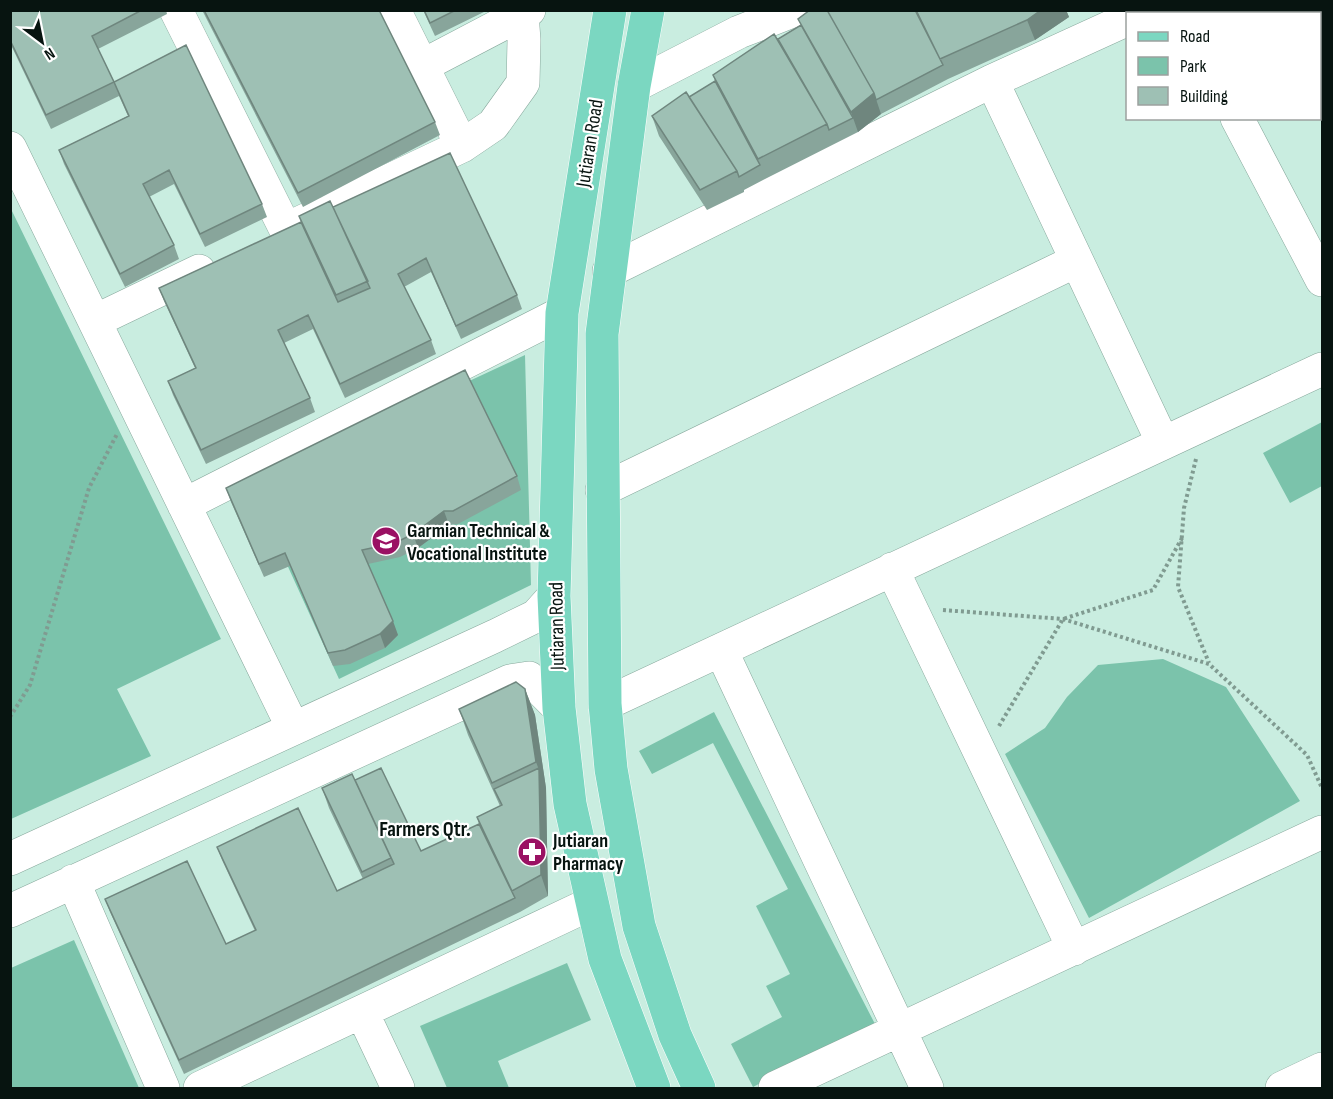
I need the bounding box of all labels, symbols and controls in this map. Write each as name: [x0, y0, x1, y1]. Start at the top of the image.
north arrow: [12, 12, 72, 72]
legend: [1126, 12, 1321, 120]
text: Road: [1180, 26, 1210, 47]
text: N: [40, 43, 58, 64]
text: Park: [1180, 56, 1206, 77]
text: Building: [1180, 86, 1228, 107]
street label: Jutiaran Road: [571, 98, 609, 190]
place label: Garmian Technical & Vocational Institute: [407, 519, 550, 566]
school or university icon: Garmian Technical & Vocational Institute: [370, 525, 402, 557]
street label: Jutiaran Road: [544, 582, 570, 671]
district label: Farmers Qtr.: [379, 817, 471, 842]
place label: Jutiaran Pharmacy: [552, 829, 624, 876]
pharmacy icon: Jutiaran Pharmacy: [516, 836, 548, 868]

